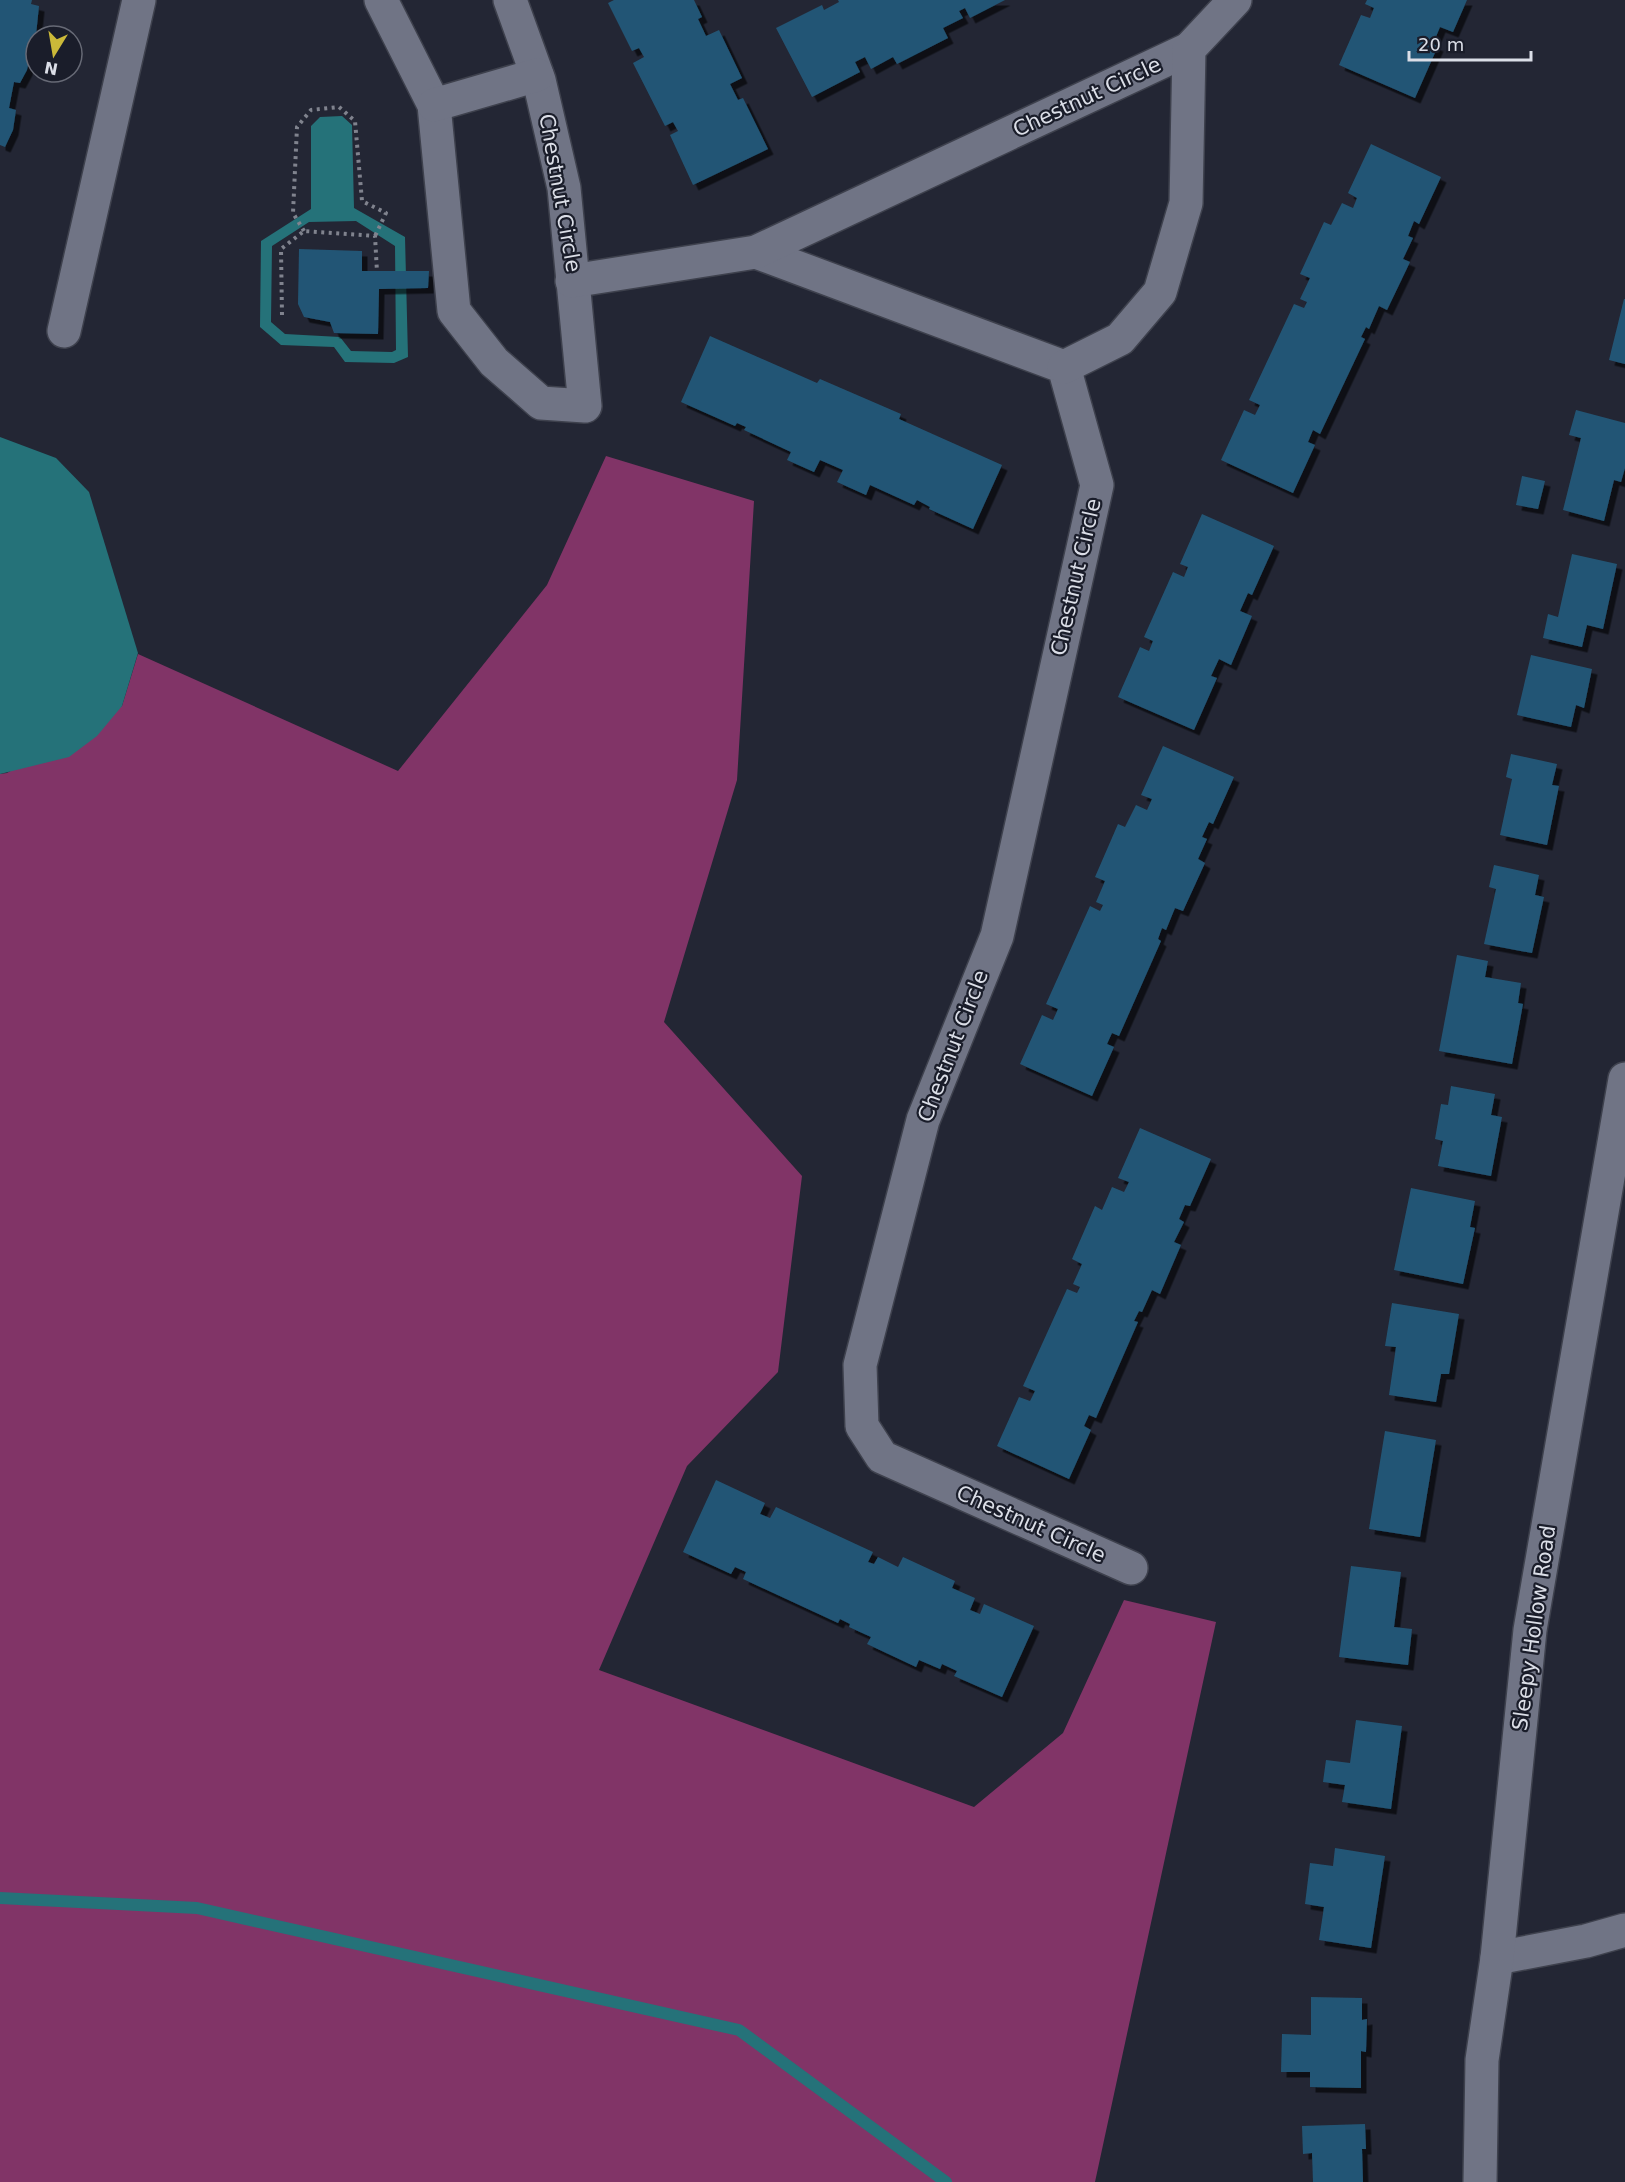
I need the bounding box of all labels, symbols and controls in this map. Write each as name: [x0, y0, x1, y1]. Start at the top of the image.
north arrow: [24, 24, 84, 84]
scale bar: [1409, 24, 1530, 62]
text: 20 m: [1418, 34, 1464, 55]
street label: Chestnut Circle: [1009, 52, 1165, 142]
text: N: [43, 58, 60, 79]
street label: Chestnut Circle: [534, 112, 586, 274]
street label: Chestnut Circle: [1046, 496, 1106, 658]
street label: Chestnut Circle: [913, 967, 993, 1125]
street label: Chestnut Circle: [953, 1480, 1109, 1568]
street label: Sleepy Hollow Road: [1508, 1524, 1560, 1732]

